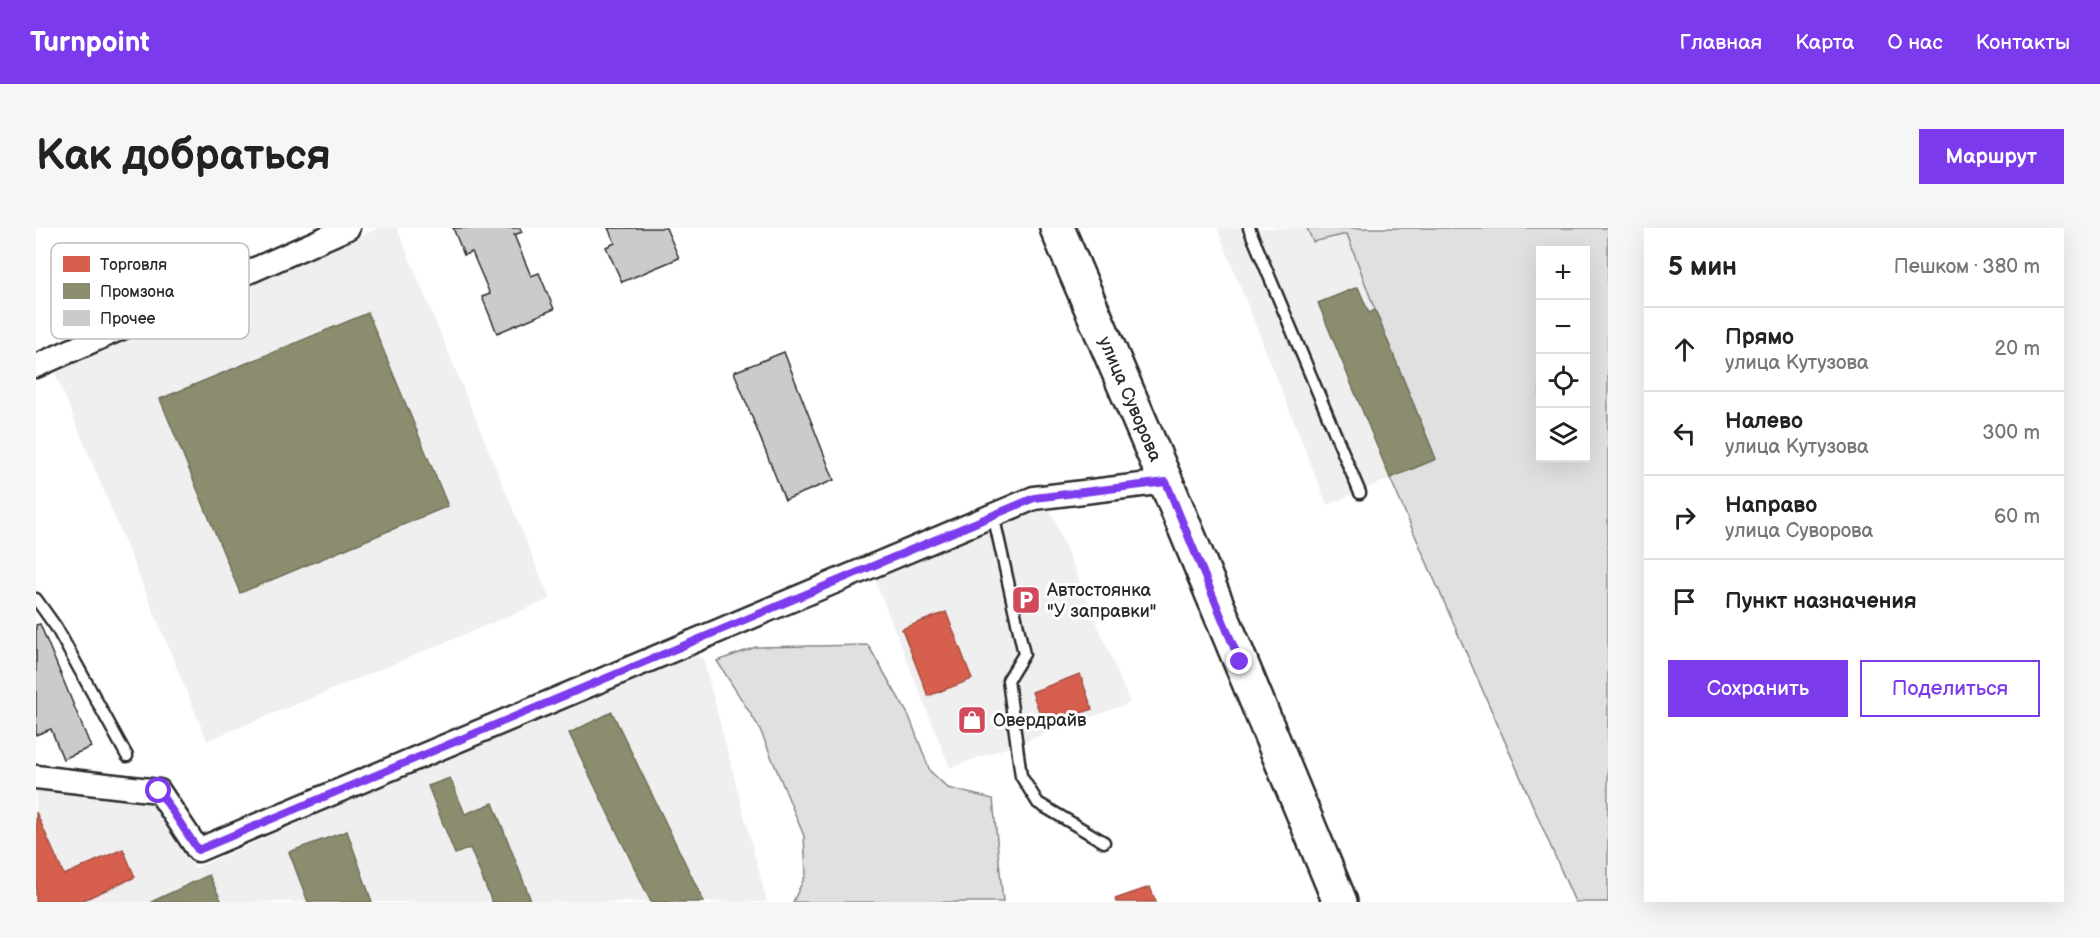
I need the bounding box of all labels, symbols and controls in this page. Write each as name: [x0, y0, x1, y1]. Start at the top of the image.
text: Turnpoint: [30, 26, 150, 59]
text: Главная: [1679, 30, 1762, 55]
text: Карта: [1795, 30, 1854, 55]
text: О нас: [1887, 30, 1943, 55]
text: Контакты: [1976, 30, 2070, 55]
button: Маршрут: [1919, 129, 2064, 184]
text: Как добраться: [36, 131, 331, 182]
legend: [51, 243, 249, 339]
map controls: [1536, 246, 1590, 462]
button: +: [1536, 246, 1590, 300]
text: 5 мин: [1668, 252, 1737, 283]
text: Пешком · 380 m: [1894, 255, 2040, 279]
text: Торговля: [100, 256, 167, 275]
text: Промзона: [100, 283, 175, 302]
button: −: [1536, 300, 1590, 354]
text: Прочее: [100, 310, 156, 329]
text: Прямо: [1725, 324, 1794, 351]
street label: улица Суворова: [1094, 333, 1166, 465]
icon: ahead: [1668, 333, 1701, 366]
text: 20 m: [1995, 337, 2040, 361]
text: улица Кутузова: [1725, 351, 1869, 375]
button: locate: [1536, 354, 1590, 408]
button: layers: [1536, 408, 1590, 462]
text: Налево: [1725, 408, 1803, 435]
icon: left: [1668, 417, 1701, 450]
text: 300 m: [1982, 421, 2040, 445]
text: улица Кутузова: [1725, 435, 1869, 459]
text: Направо: [1725, 492, 1817, 519]
icon: right: [1668, 501, 1701, 534]
text: 60 m: [1994, 505, 2040, 529]
text: улица Суворова: [1725, 519, 1873, 543]
place label: Автостоянка "У заправки": [1046, 580, 1157, 622]
parking icon: Автостоянка "У заправки": [1010, 584, 1042, 616]
icon: arrive: [1668, 585, 1701, 618]
text: Пункт назначения: [1725, 588, 1917, 615]
route end: [1226, 648, 1252, 674]
button: Сохранить: [1668, 660, 1848, 717]
button: Поделиться: [1860, 660, 2040, 717]
shop icon: Овердрайв: [956, 704, 988, 736]
place label: Овердрайв: [993, 710, 1087, 731]
route start: [145, 777, 171, 803]

